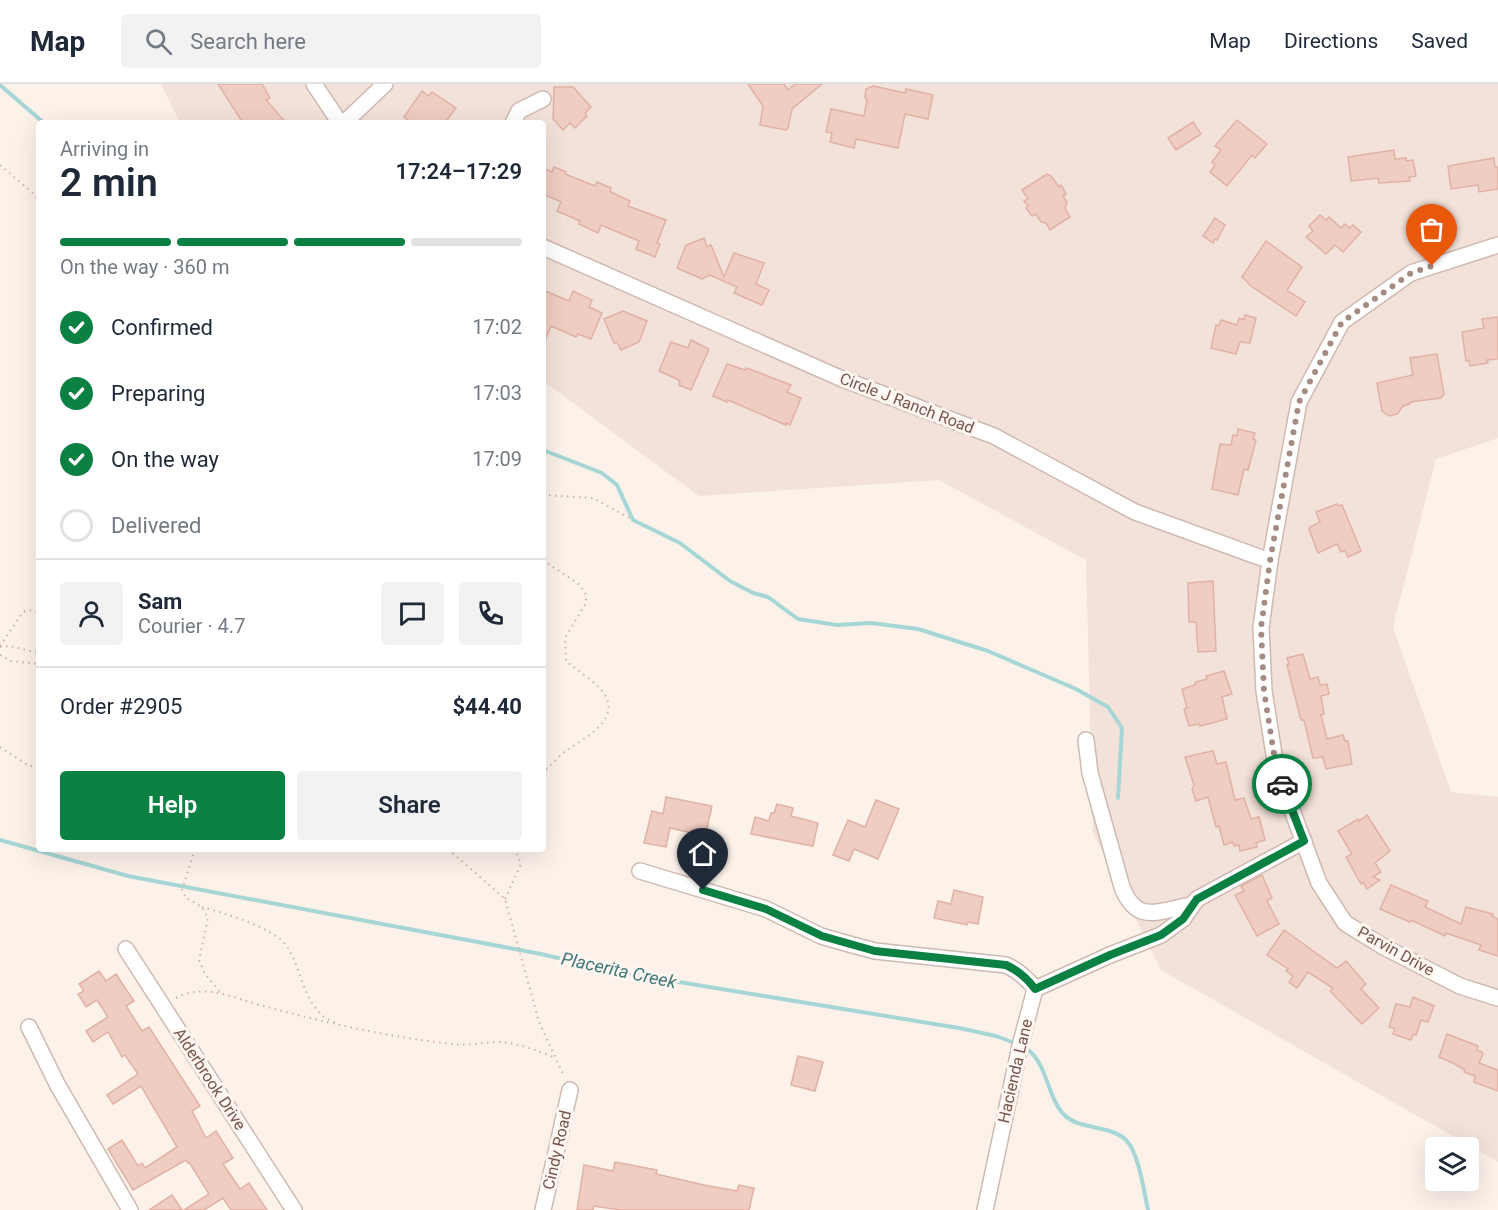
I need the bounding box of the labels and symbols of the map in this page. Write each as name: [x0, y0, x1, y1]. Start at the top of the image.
pin: [1406, 204, 1457, 266]
street label: Circle J Ranch Road: [837, 369, 977, 437]
courier: [1252, 754, 1312, 814]
pin: [677, 828, 728, 890]
street label: Parvin Drive: [1354, 922, 1438, 980]
water label: Placerita Creek: [559, 948, 680, 993]
street label: Hacienda Lane: [994, 1017, 1036, 1125]
street label: Alderbrook Drive: [170, 1024, 250, 1134]
street label: Cindy Road: [539, 1109, 575, 1191]

